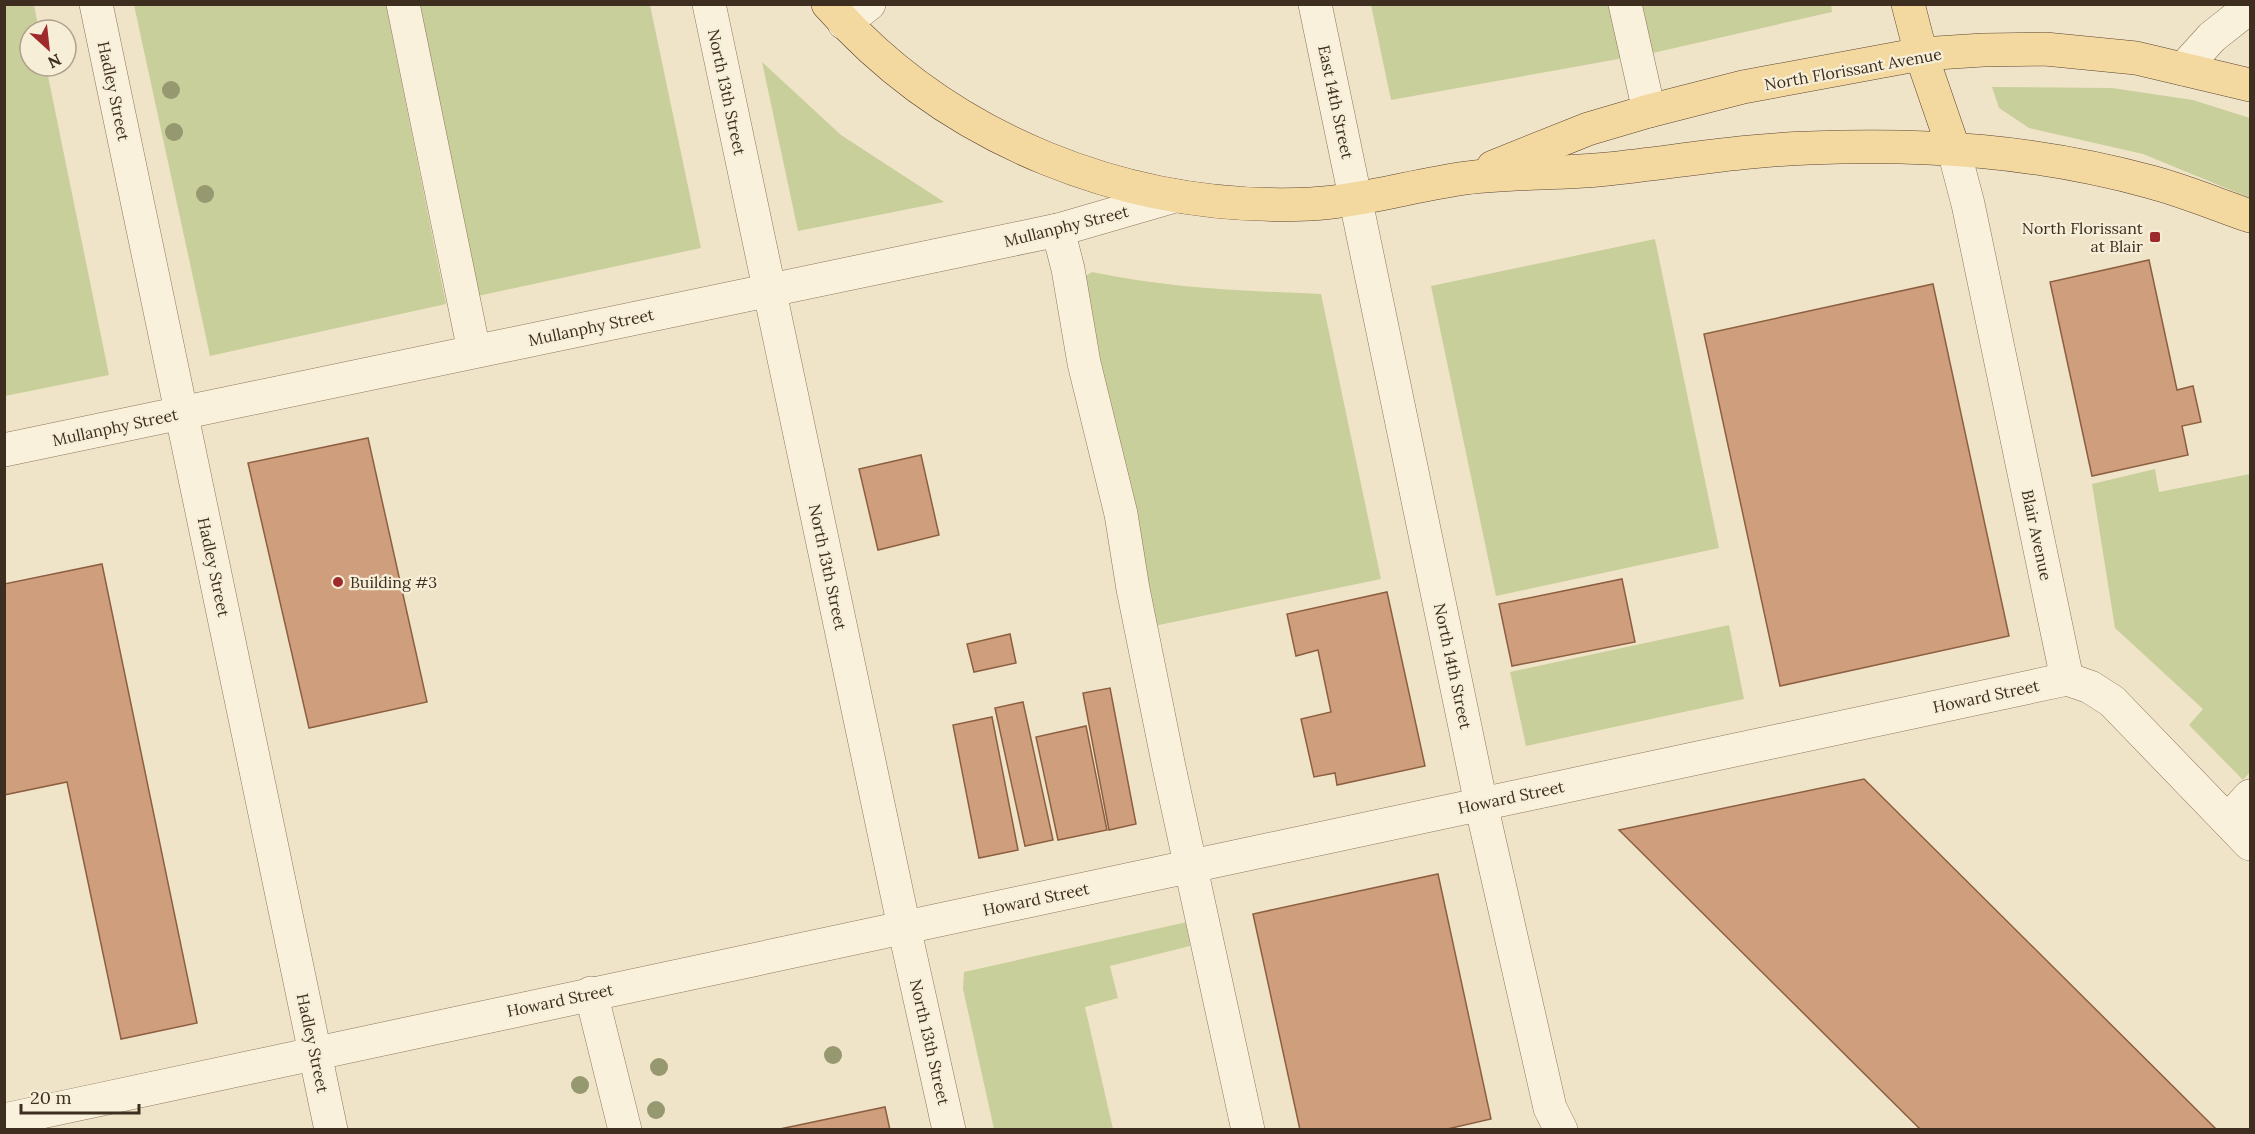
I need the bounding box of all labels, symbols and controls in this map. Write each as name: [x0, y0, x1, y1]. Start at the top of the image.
north arrow: [18, 18, 78, 78]
street label: North 13th Street: [704, 27, 750, 158]
street label: Hadley Street: [94, 39, 134, 143]
street label: East 14th Street: [1314, 43, 1358, 162]
street label: North Florissant Avenue: [1763, 43, 1944, 94]
text: N: [45, 50, 65, 73]
street label: Mullanphy Street: [1002, 201, 1131, 251]
place label: North Florissant at Blair: [2022, 218, 2144, 256]
marker: North Florissant at Blair: [2148, 230, 2162, 244]
street label: Mullanphy Street: [526, 304, 656, 350]
street label: Mullanphy Street: [50, 404, 180, 450]
street label: Blair Avenue: [2018, 488, 2056, 583]
street label: North 13th Street: [805, 502, 851, 633]
street label: Hadley Street: [194, 515, 234, 619]
place label: Building #3: [350, 572, 437, 592]
marker: Building #3: [331, 575, 345, 589]
street label: North 14th Street: [1430, 601, 1476, 732]
street label: Howard Street: [1931, 675, 2042, 717]
street label: Howard Street: [1456, 776, 1567, 818]
street label: Howard Street: [981, 878, 1092, 920]
street label: North 13th Street: [906, 977, 954, 1108]
street label: Howard Street: [505, 979, 616, 1021]
street label: Hadley Street: [293, 991, 333, 1095]
scale bar: [21, 1077, 140, 1115]
text: 20 m: [30, 1086, 72, 1109]

